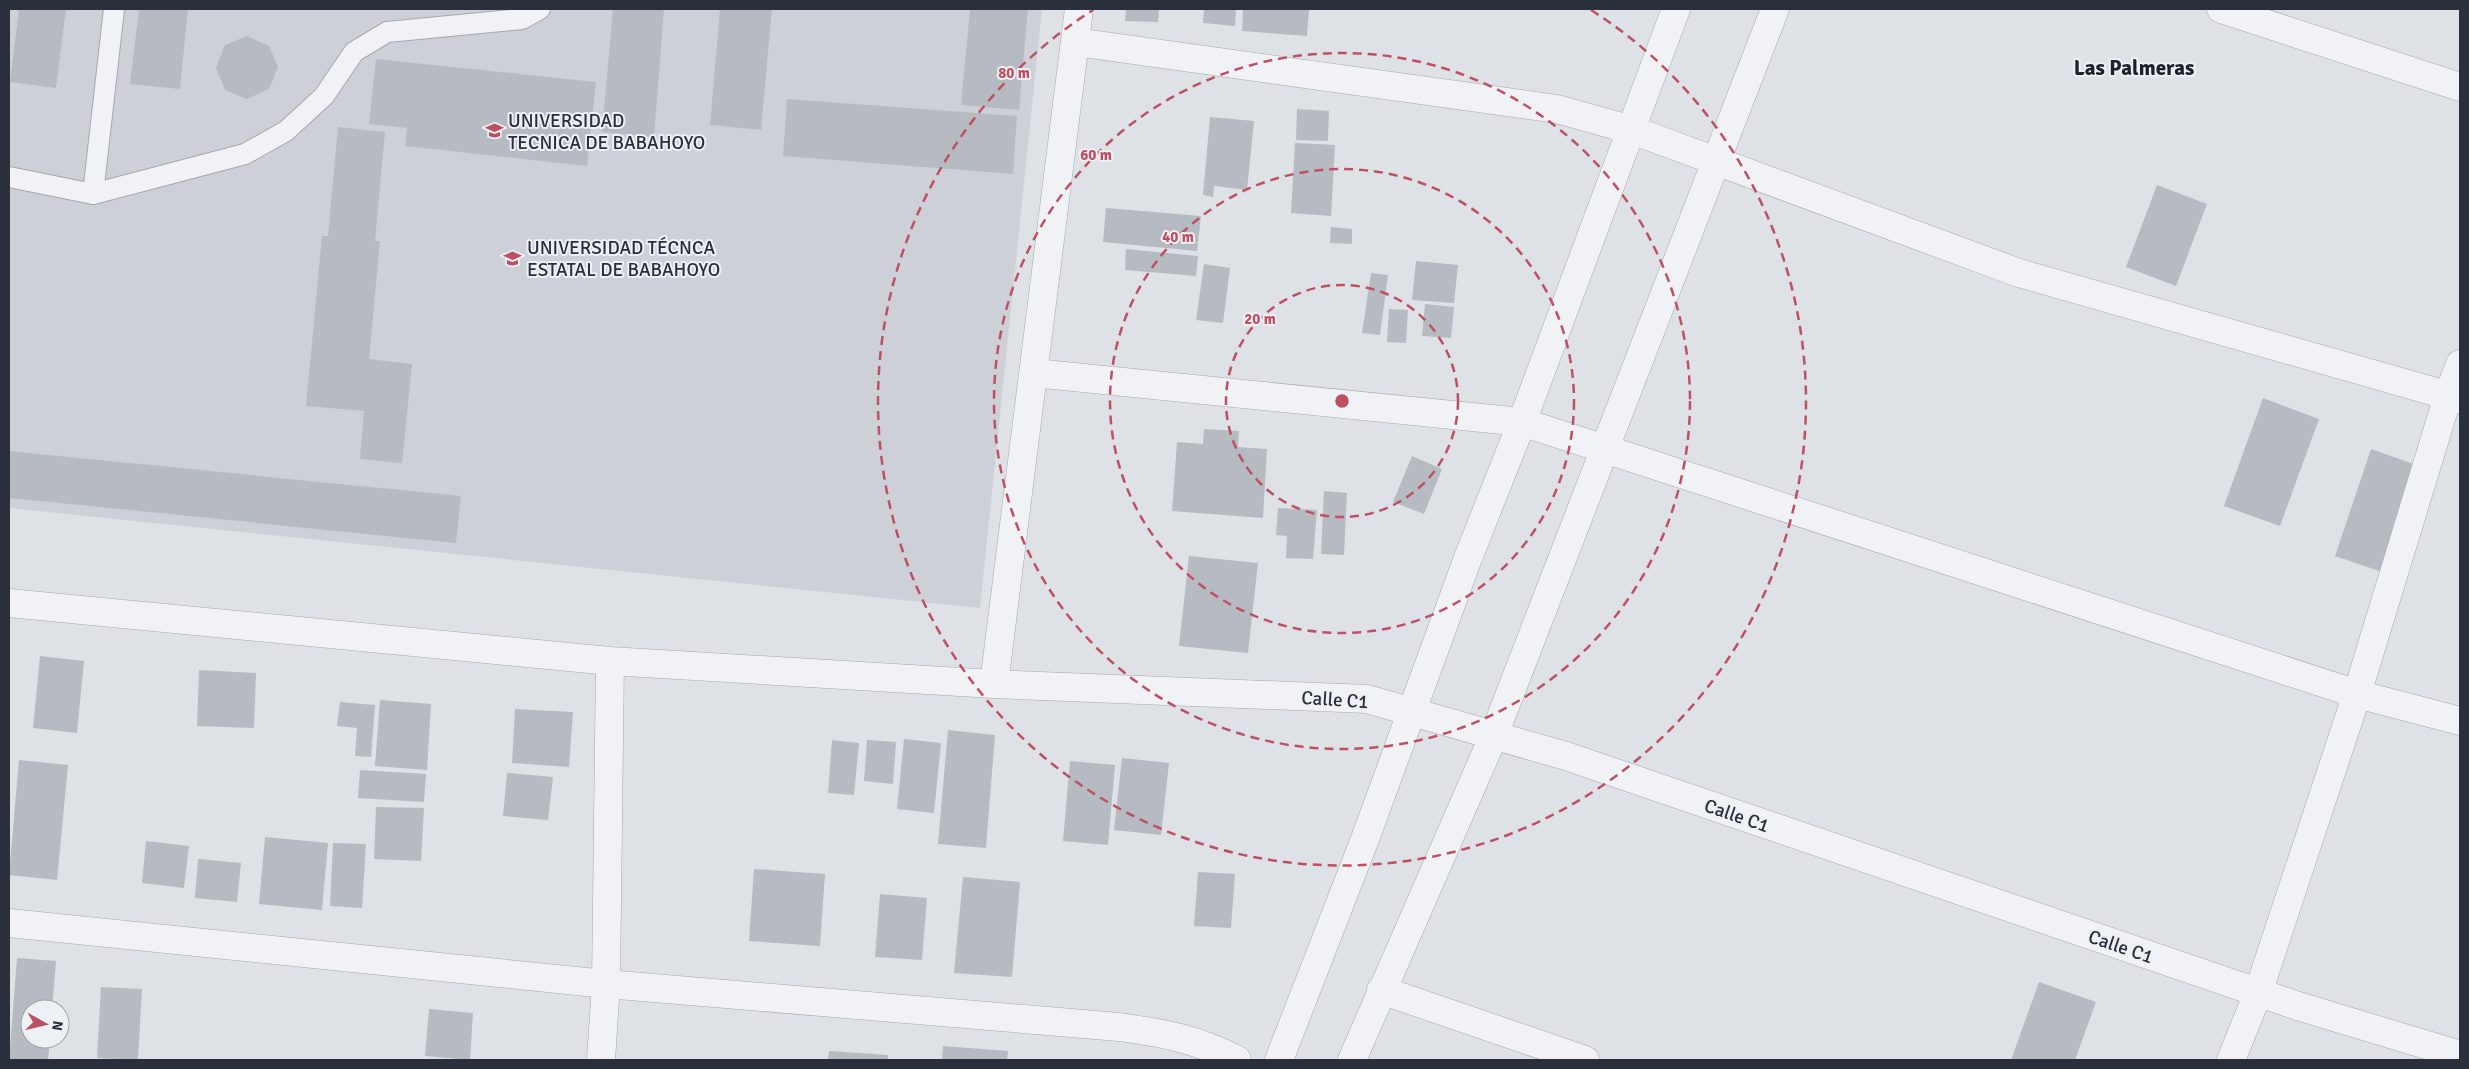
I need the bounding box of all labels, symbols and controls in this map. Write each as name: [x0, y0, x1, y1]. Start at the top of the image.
district label: Las Palmeras: [2074, 55, 2194, 81]
text: 80 m: [998, 64, 1030, 82]
place label: UNIVERSIDAD TECNICA DE BABAHOYO: [508, 109, 705, 155]
school or university icon: UNIVERSIDAD TECNICA DE BABAHOYO: [484, 121, 504, 141]
text: 60 m: [1080, 146, 1112, 164]
text: 40 m: [1162, 228, 1194, 246]
place label: UNIVERSIDAD TÉCNCA ESTATAL DE BABAHOYO: [527, 236, 720, 282]
school or university icon: UNIVERSIDAD TÉCNCA ESTATAL DE BABAHOYO: [503, 248, 523, 268]
text: 20 m: [1244, 310, 1276, 328]
centre of rings: [1333, 392, 1351, 410]
street label: Calle C1: [1301, 686, 1369, 714]
street label: Calle C1: [1701, 794, 1772, 838]
street label: Calle C1: [2085, 925, 2156, 969]
north arrow: [20, 999, 70, 1049]
text: N: [48, 1020, 66, 1032]

